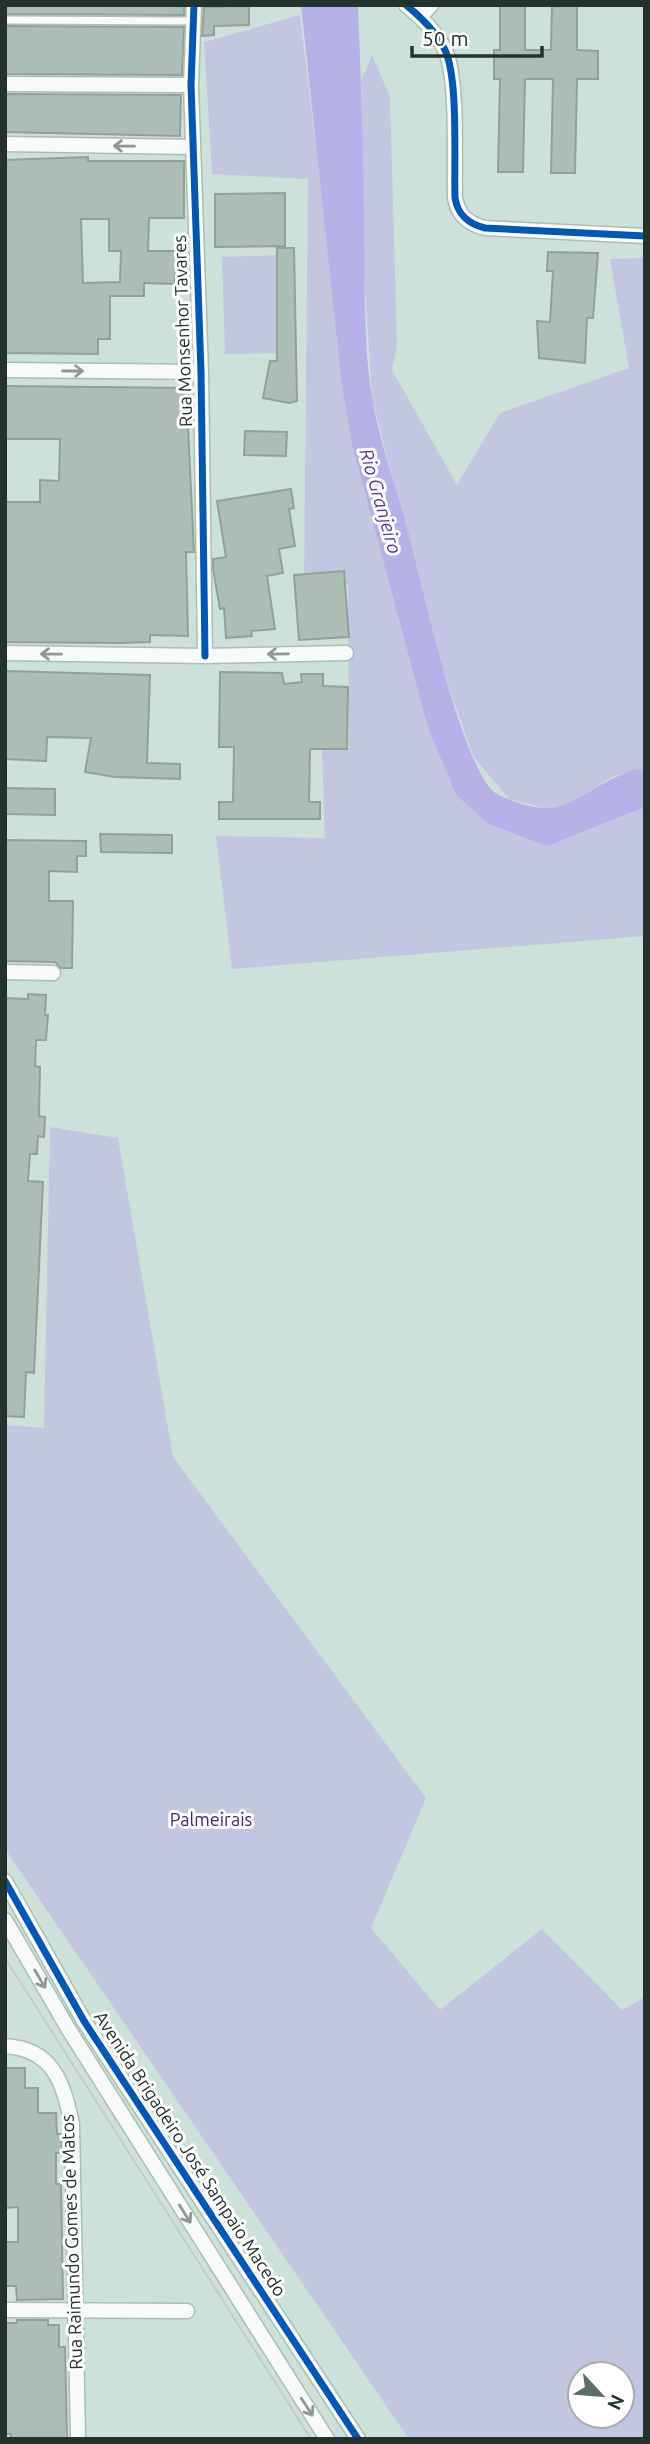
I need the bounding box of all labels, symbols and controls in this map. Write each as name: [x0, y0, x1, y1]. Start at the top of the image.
scale bar: [412, 14, 542, 58]
text: 50 m: [422, 26, 469, 50]
one-way arrow: [113, 139, 136, 153]
street label: Rua Monsenhor Tavares: [169, 234, 195, 427]
one-way arrow: [62, 364, 85, 377]
water label: Rio Granjeiro: [356, 446, 406, 556]
one-way arrow: [39, 647, 62, 661]
one-way arrow: [267, 648, 290, 661]
park label: Palmeirais: [170, 1809, 253, 1829]
one-way arrow: [33, 1969, 47, 1989]
street label: Avenida Brigadeiro José Sampaio Macedo: [91, 2007, 291, 2300]
street label: Rua Raimundo Gomes de Matos: [57, 2114, 85, 2370]
one-way arrow: [179, 2204, 193, 2224]
north arrow: [566, 2360, 636, 2430]
text: N: [603, 2391, 629, 2414]
one-way arrow: [300, 2396, 314, 2416]

